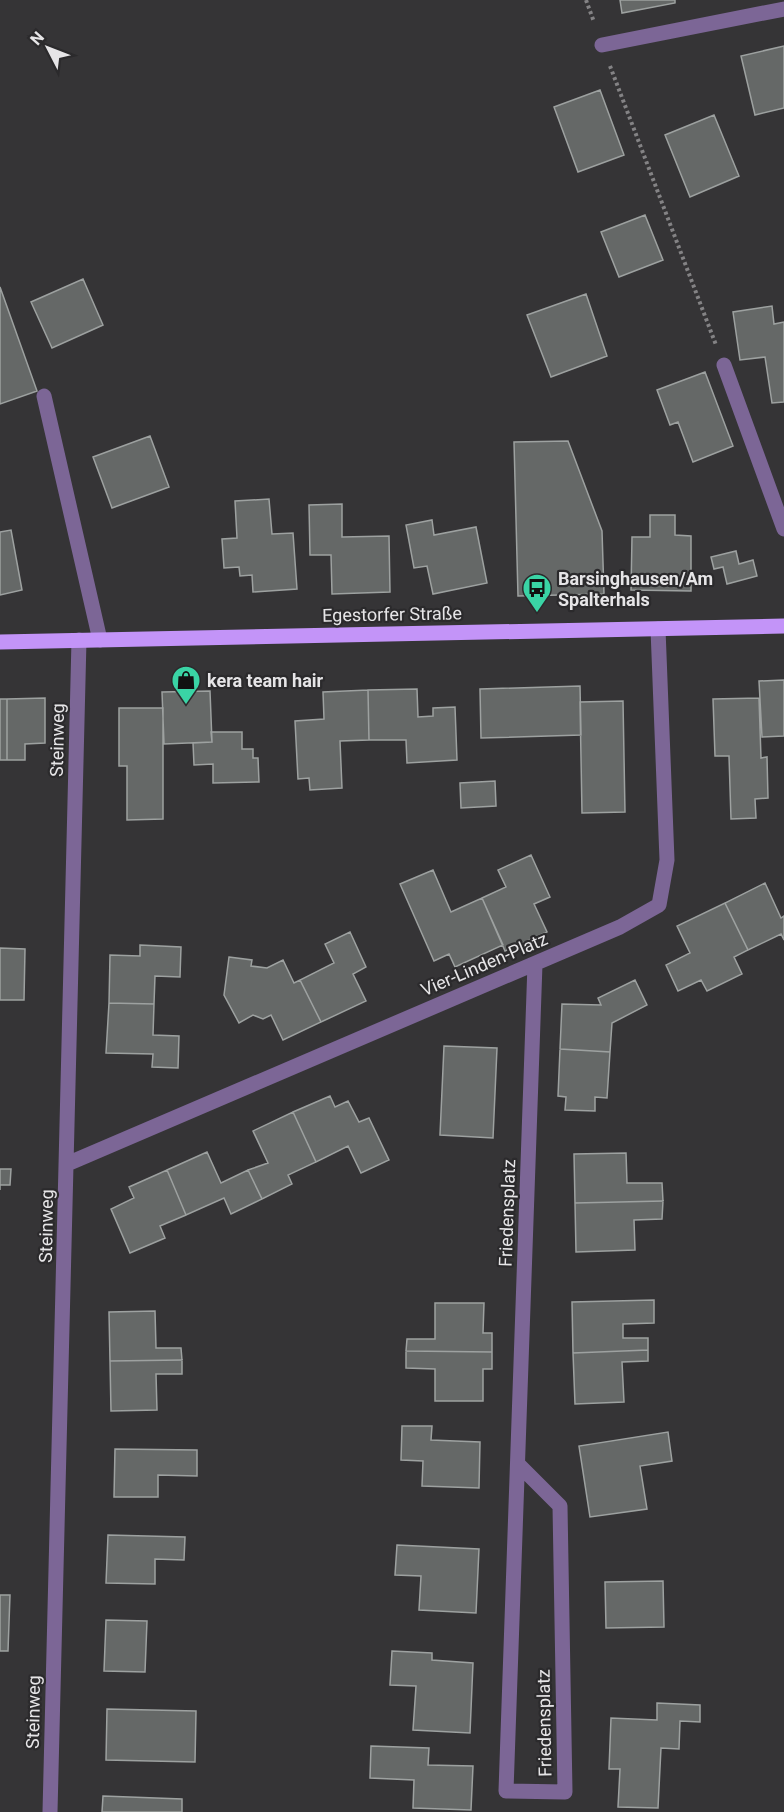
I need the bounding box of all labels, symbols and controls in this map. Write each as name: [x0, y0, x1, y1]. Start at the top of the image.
north arrow: [18, 18, 78, 78]
text: N: [26, 28, 48, 49]
place label: Barsinghausen/Am Spalterhals: [558, 568, 713, 610]
bus stop icon: Barsinghausen/Am Spalterhals: [521, 572, 553, 614]
street label: Egestorfer Straße: [322, 602, 462, 626]
shop icon: kera team hair: [170, 664, 202, 706]
place label: kera team hair: [207, 670, 324, 691]
street label: Steinweg: [46, 703, 68, 777]
street label: Vier-Linden-Platz: [418, 928, 550, 1000]
street label: Friedensplatz: [495, 1159, 519, 1267]
street label: Steinweg: [35, 1189, 57, 1263]
street label: Friedensplatz: [533, 1669, 555, 1777]
street label: Steinweg: [22, 1675, 44, 1749]

